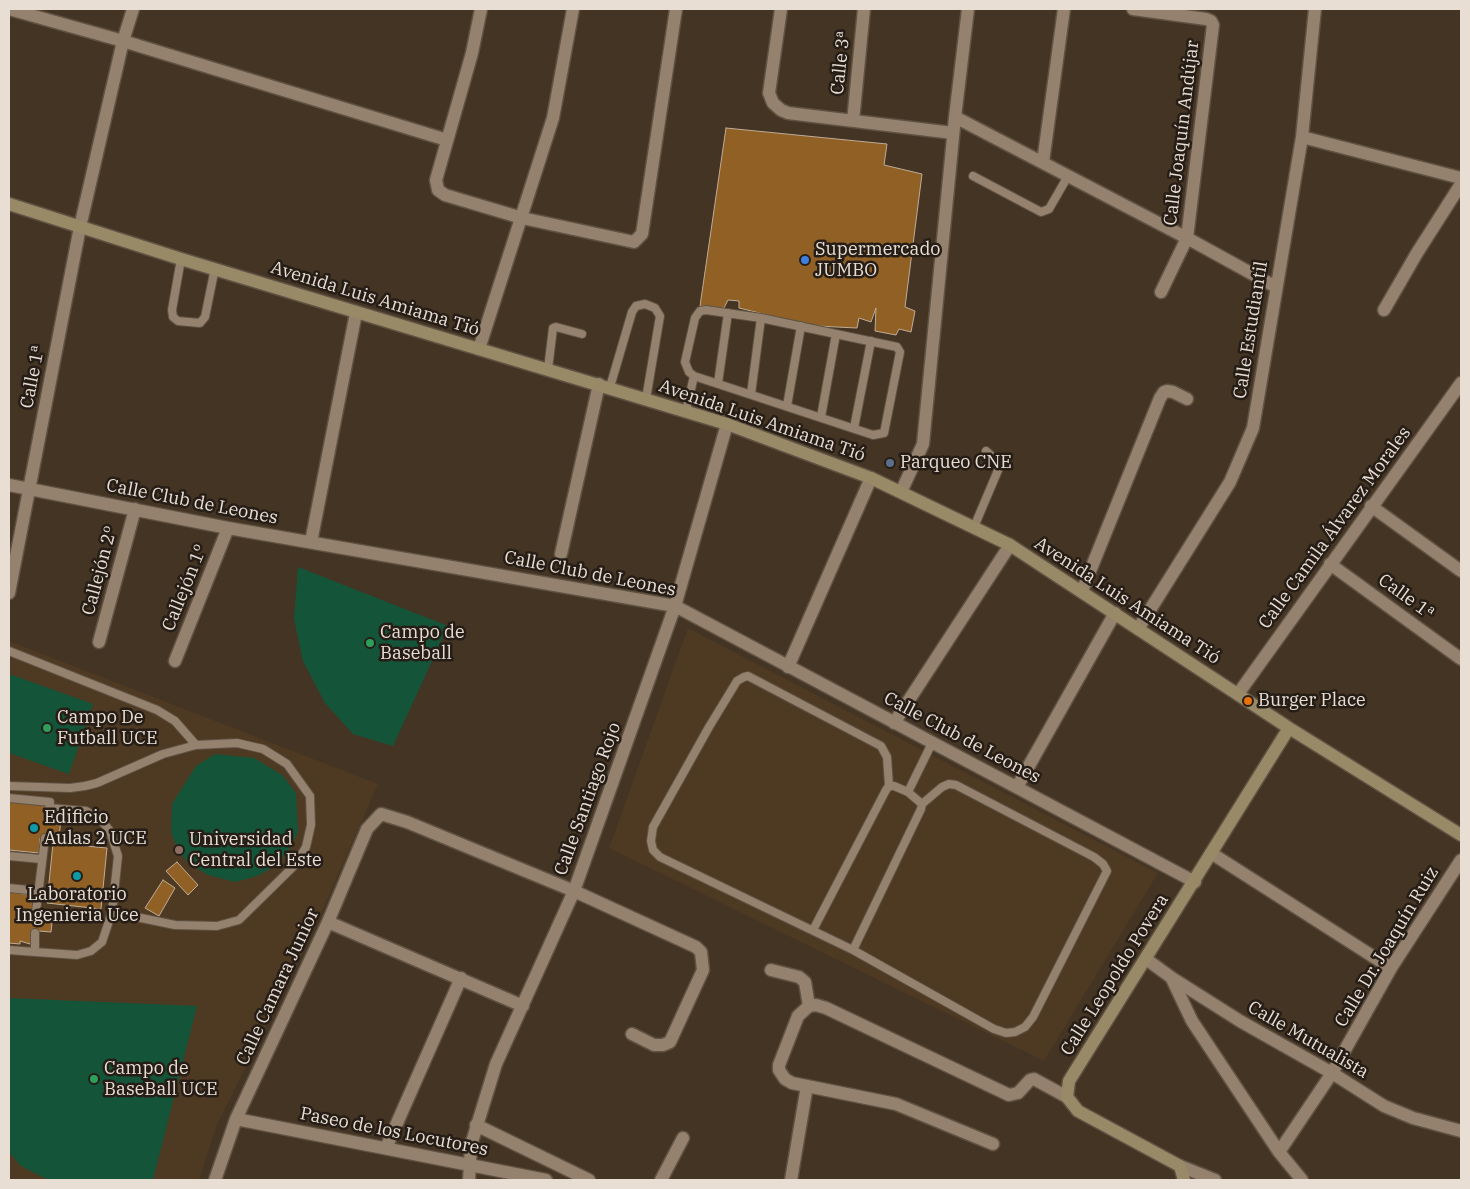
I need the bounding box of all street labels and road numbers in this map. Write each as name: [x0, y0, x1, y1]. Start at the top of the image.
street label: Calle 3ª: [827, 30, 855, 96]
street label: Calle Joaquín Andújar: [1160, 39, 1204, 227]
street label: Avenida Luis Amiama Tió: [268, 257, 482, 341]
street label: Calle Estudiantil: [1229, 260, 1273, 400]
street label: Calle 1ª: [16, 344, 50, 410]
street label: Avenida Luis Amiama Tió: [656, 375, 868, 467]
street label: Calle Camila Álvarez Morales: [1254, 423, 1416, 633]
street label: Calle Club de Leones: [104, 475, 280, 529]
street label: Callejón 2º: [78, 524, 122, 618]
street label: Avenida Luis Amiama Tió: [1030, 533, 1224, 669]
street label: Callejón 1º: [158, 542, 212, 634]
street label: Calle Club de Leones: [502, 547, 678, 601]
street label: Calle 1ª: [1374, 569, 1438, 625]
street label: Calle Club de Leones: [880, 688, 1044, 788]
street label: Calle Santiago Rojo: [550, 720, 626, 878]
street label: Calle Dr. Joaquín Ruiz: [1331, 863, 1443, 1031]
street label: Calle Leopoldo Povera: [1056, 890, 1174, 1060]
street label: Calle Camara Junior: [232, 905, 324, 1069]
street label: Calle Mutualista: [1244, 997, 1372, 1083]
street label: Paseo de los Locutores: [298, 1103, 490, 1161]

